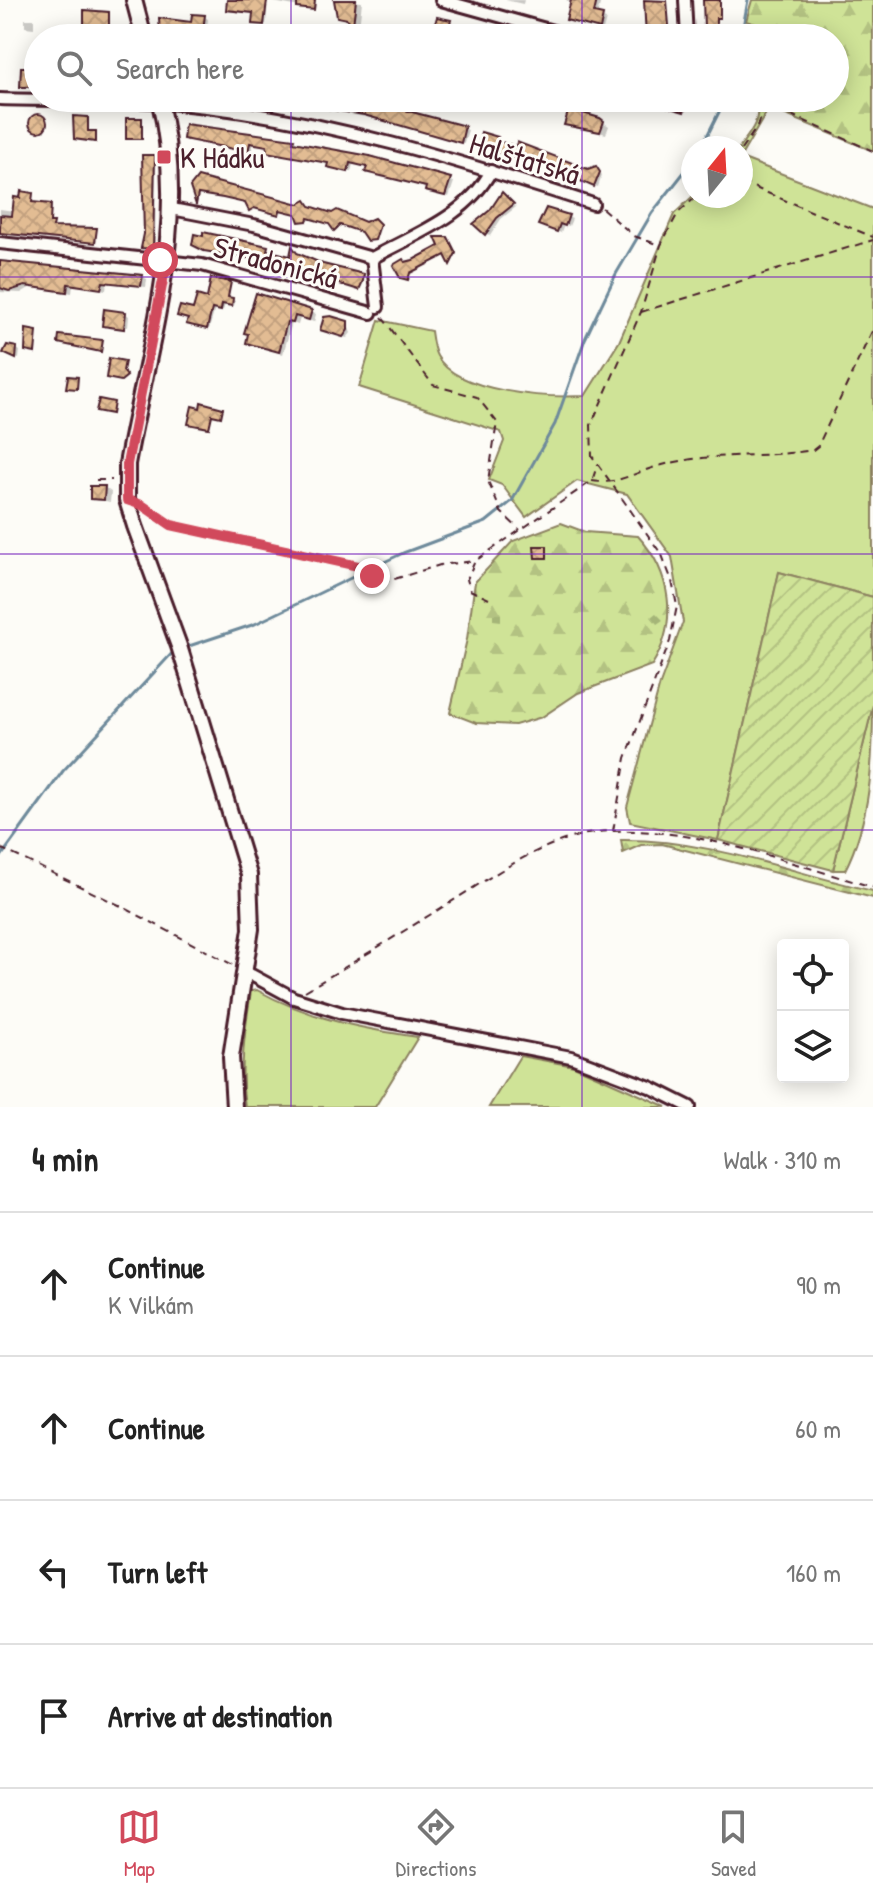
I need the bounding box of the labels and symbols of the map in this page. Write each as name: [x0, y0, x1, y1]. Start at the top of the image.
street label: Halštatská: [465, 122, 585, 194]
north arrow: [681, 136, 753, 208]
place label: K Hádku: [180, 137, 265, 177]
marker: K Hádku: [155, 148, 173, 166]
street label: Stradonická: [209, 226, 343, 298]
route start: [142, 242, 178, 278]
route end: [354, 558, 390, 594]

